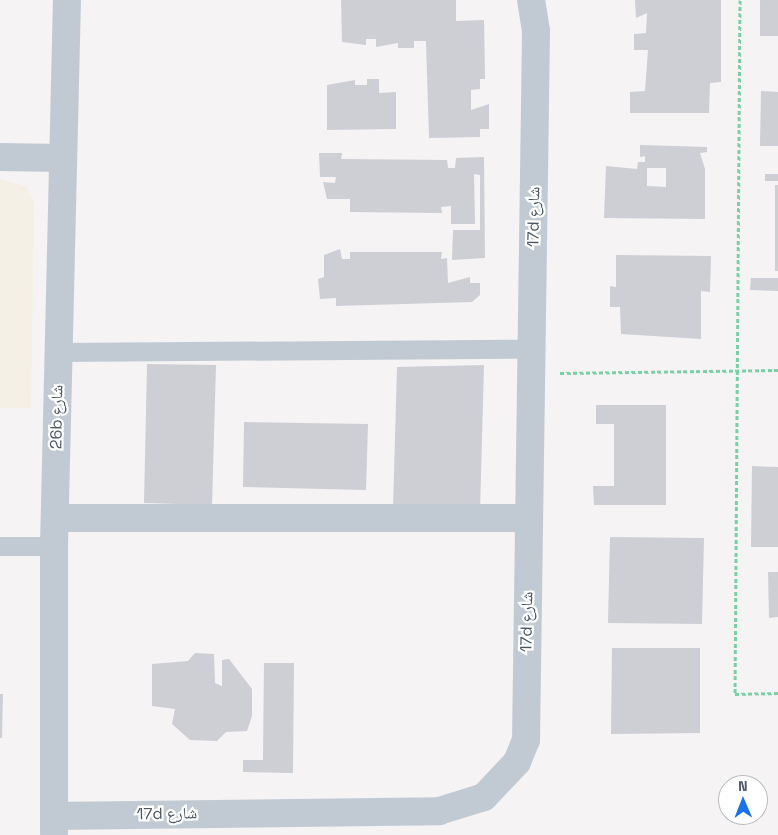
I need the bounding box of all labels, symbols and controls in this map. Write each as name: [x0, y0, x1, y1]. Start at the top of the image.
street label: 17d شارع: [524, 187, 544, 247]
street label: 26b شارع: [47, 385, 67, 449]
street label: 17d شارع: [517, 592, 537, 652]
north arrow: [718, 775, 768, 825]
text: N: [738, 777, 748, 795]
street label: 17d شارع: [137, 804, 197, 824]

